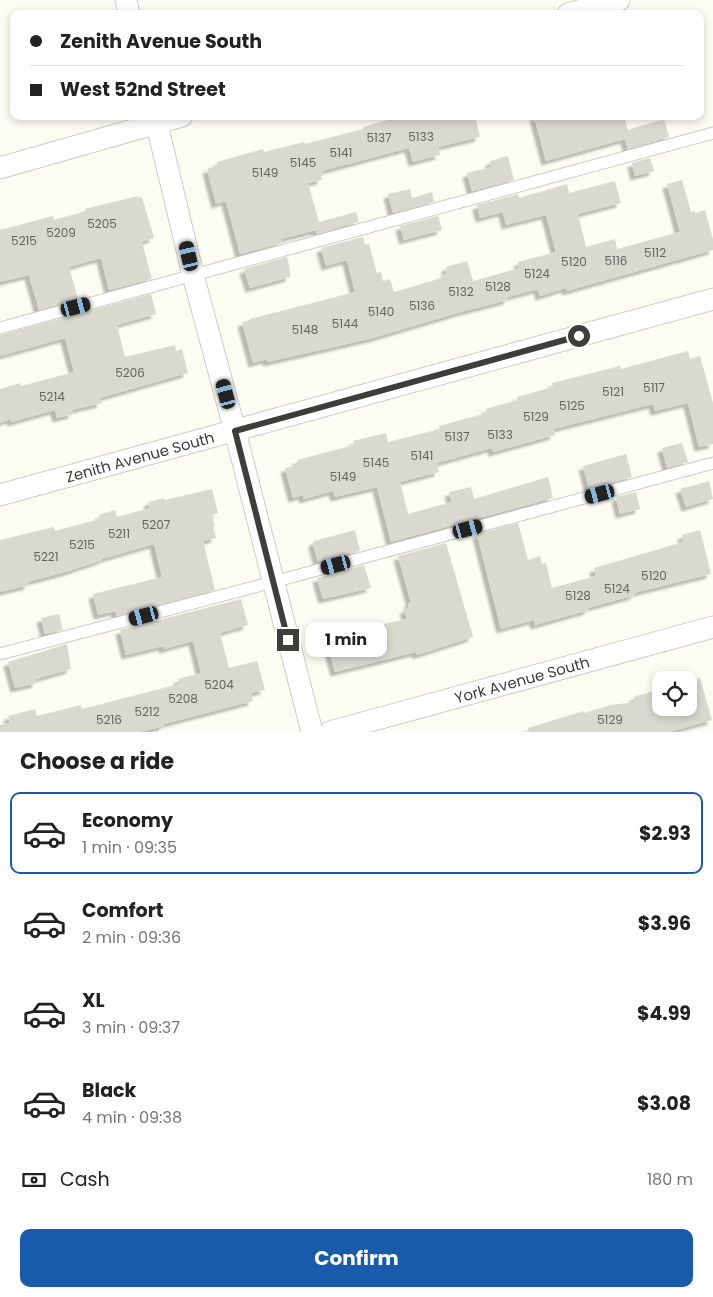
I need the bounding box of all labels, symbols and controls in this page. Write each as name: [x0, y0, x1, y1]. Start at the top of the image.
text: Zenith Avenue South: [60, 28, 262, 55]
text: West 52nd Street: [60, 76, 226, 103]
house number: 5133: [408, 128, 434, 145]
house number: 5137: [367, 129, 392, 146]
house number: 5141: [330, 144, 352, 161]
house number: 5145: [290, 154, 316, 171]
house number: 5149: [252, 164, 278, 181]
house number: 5205: [87, 215, 117, 232]
house number: 5209: [46, 224, 76, 241]
house number: 5215: [11, 232, 37, 249]
car: [178, 240, 199, 272]
house number: 5112: [644, 244, 666, 261]
house number: 5116: [605, 252, 627, 269]
house number: 5120: [561, 253, 587, 270]
house number: 5124: [524, 265, 550, 282]
house number: 5128: [485, 278, 511, 295]
house number: 5132: [448, 283, 474, 300]
car: [59, 296, 92, 318]
house number: 5136: [409, 297, 435, 314]
house number: 5140: [368, 303, 394, 320]
house number: 5144: [332, 315, 359, 332]
house number: 5148: [292, 321, 318, 338]
route start: [568, 325, 590, 347]
house number: 5206: [115, 364, 145, 381]
car: [214, 378, 237, 410]
house number: 5117: [643, 379, 665, 396]
house number: 5121: [602, 383, 624, 400]
house number: 5214: [39, 388, 65, 405]
house number: 5125: [559, 397, 585, 414]
house number: 5129: [523, 408, 549, 425]
street label: Zenith Avenue South: [63, 426, 217, 487]
house number: 5133: [487, 426, 513, 443]
house number: 5137: [445, 428, 470, 445]
house number: 5141: [411, 447, 433, 464]
house number: 5145: [363, 454, 389, 471]
house number: 5149: [330, 468, 356, 485]
car: [583, 483, 616, 505]
house number: 5207: [142, 516, 171, 533]
car: [451, 518, 484, 540]
house number: 5211: [108, 525, 130, 542]
house number: 5215: [69, 536, 95, 553]
house number: 5221: [33, 548, 59, 565]
car: [319, 554, 352, 576]
house number: 5120: [641, 567, 667, 584]
house number: 5124: [604, 580, 630, 597]
house number: 5128: [565, 587, 591, 604]
car: [127, 605, 160, 627]
callout: 1 min: [306, 622, 388, 658]
text: 1 min: [325, 628, 367, 651]
route end: [277, 629, 299, 651]
street label: York Avenue South: [452, 651, 592, 708]
map controls: [652, 671, 697, 716]
button: locate: [652, 671, 697, 716]
house number: 5204: [204, 676, 234, 693]
house number: 5208: [168, 690, 198, 707]
house number: 5212: [134, 703, 160, 720]
house number: 5216: [96, 711, 122, 728]
house number: 5129: [597, 711, 623, 728]
text: Choose a ride: [20, 746, 174, 777]
text: Economy: [82, 807, 173, 834]
icon: car: [22, 811, 67, 856]
text: $2.93: [639, 820, 691, 847]
text: 1 min · 09:35: [82, 836, 177, 859]
text: Comfort: [82, 897, 164, 924]
icon: car: [22, 901, 67, 946]
text: $3.96: [638, 910, 691, 937]
text: 2 min · 09:36: [82, 926, 181, 949]
text: XL: [82, 987, 105, 1014]
icon: car: [22, 991, 67, 1036]
text: $4.99: [637, 1000, 691, 1027]
text: 3 min · 09:37: [82, 1016, 180, 1039]
text: Black: [82, 1077, 136, 1104]
icon: car: [22, 1081, 67, 1126]
text: $3.08: [637, 1090, 691, 1117]
text: 4 min · 09:38: [82, 1106, 182, 1129]
icon: cash: [20, 1166, 48, 1194]
text: Cash: [60, 1166, 110, 1193]
text: 180 m: [647, 1168, 693, 1191]
button: Confirm: [20, 1229, 693, 1287]

